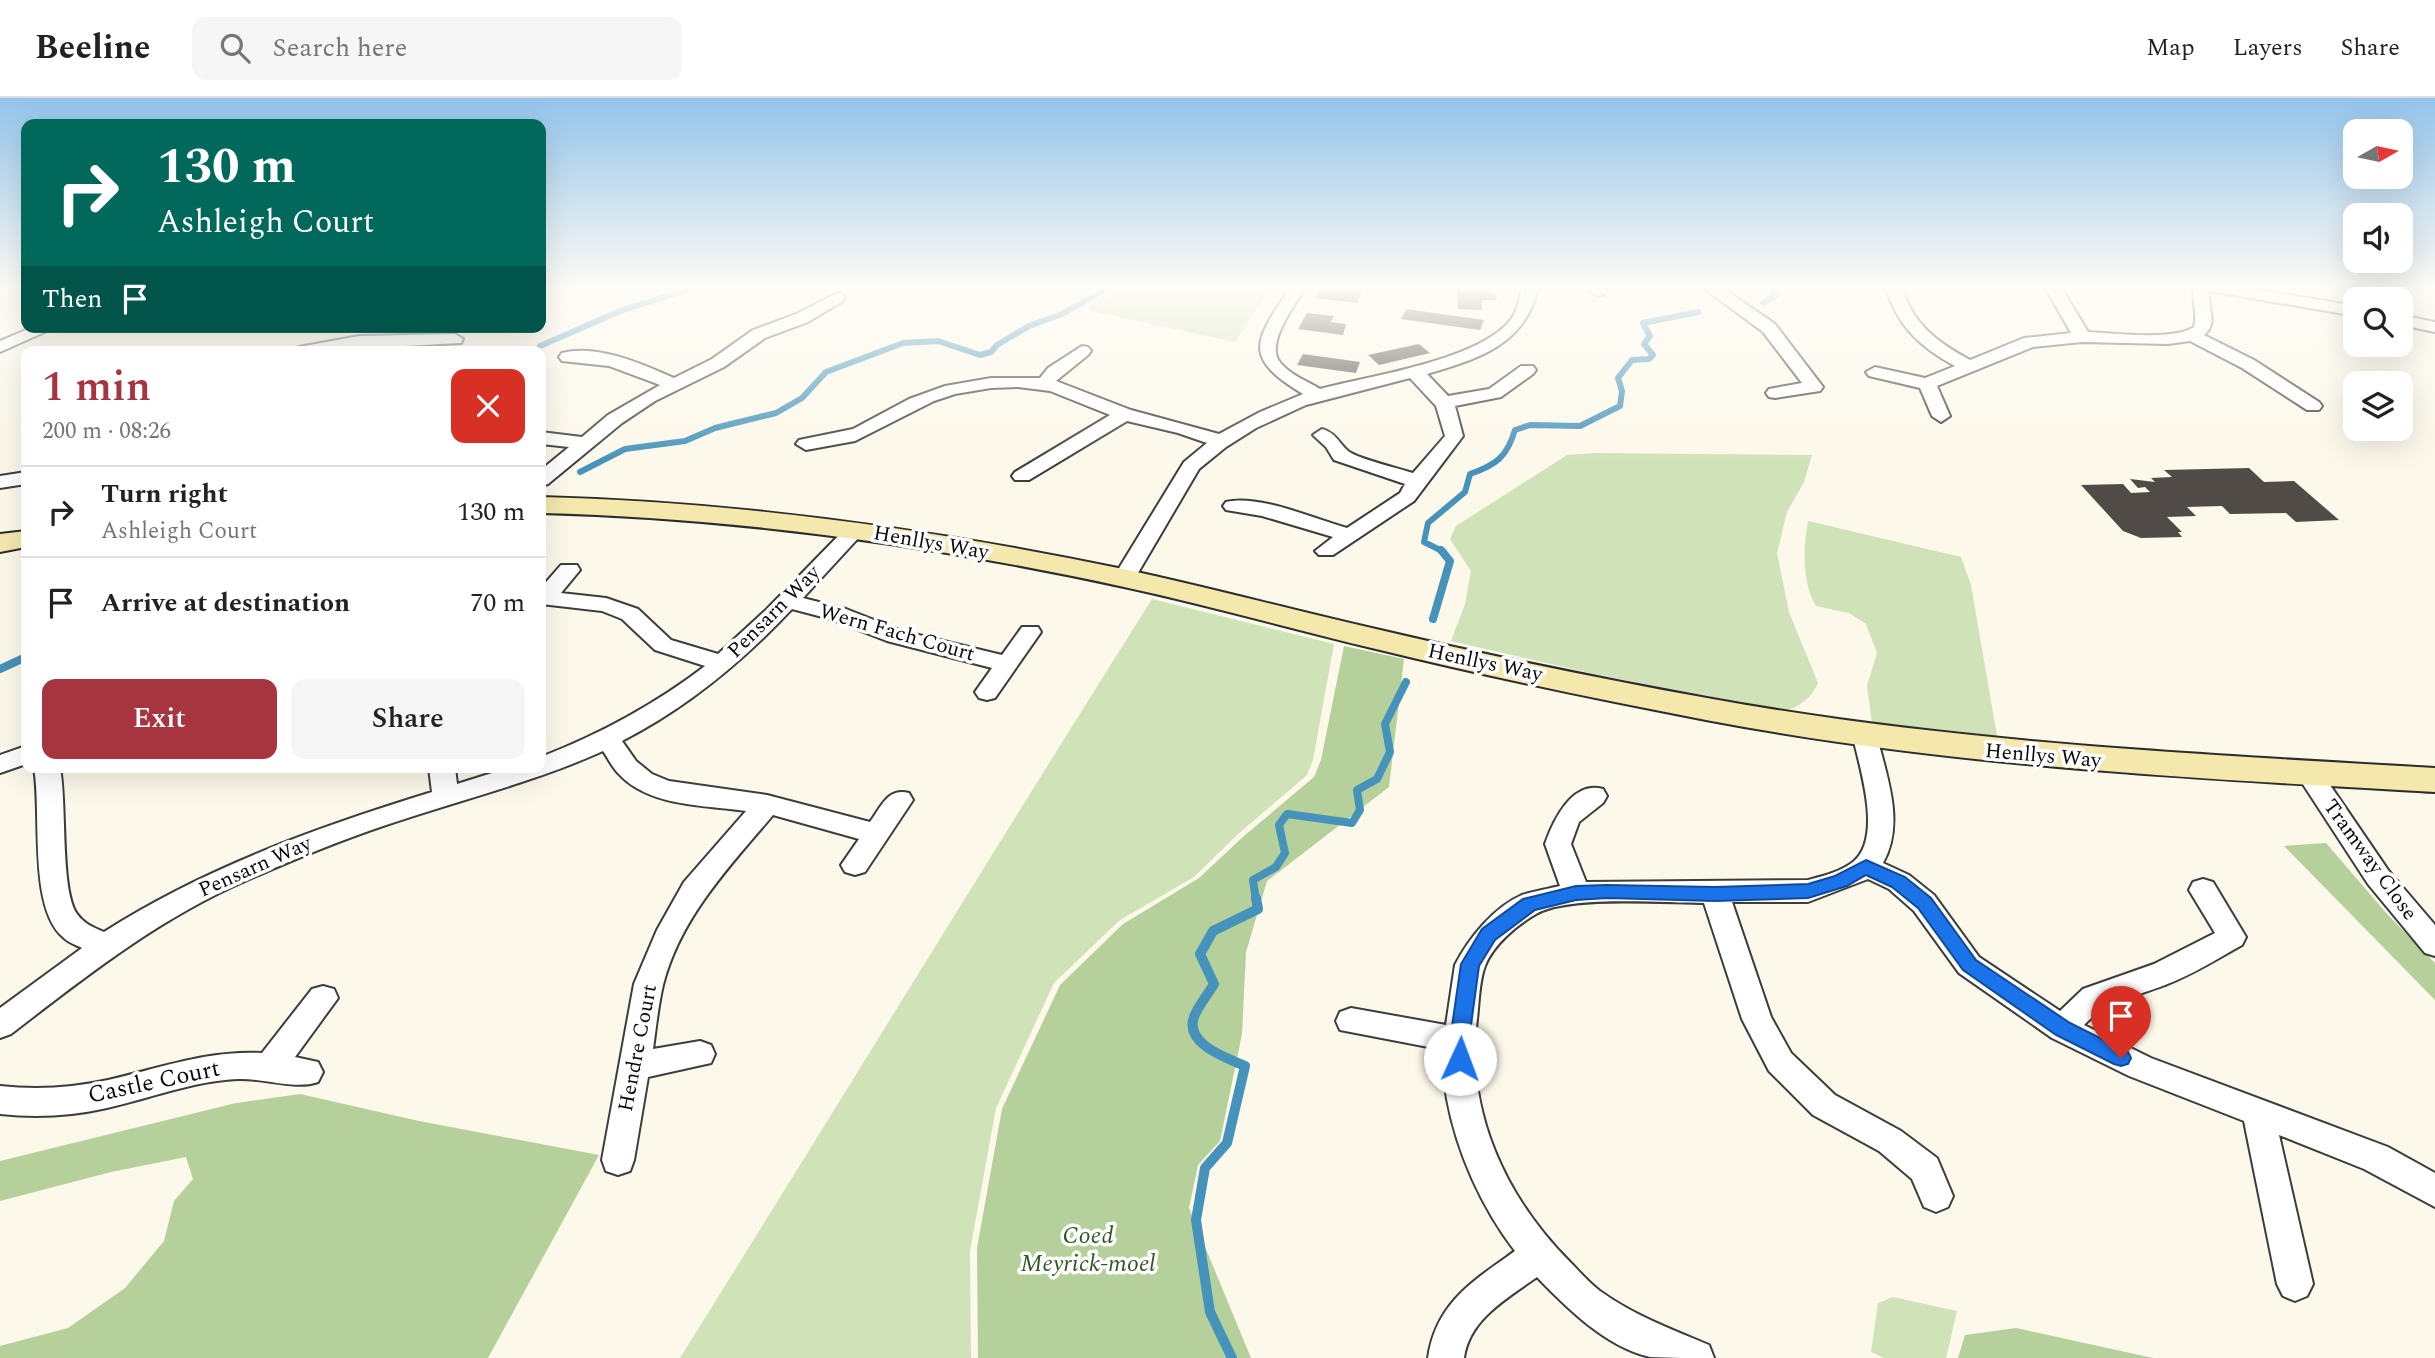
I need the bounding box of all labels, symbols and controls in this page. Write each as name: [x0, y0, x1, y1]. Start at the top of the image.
search box: [192, 17, 682, 80]
text: Beeline: [35, 23, 150, 73]
text: Search here: [272, 28, 407, 68]
icon: search: [216, 29, 254, 67]
text: Map: [2146, 30, 2195, 66]
text: Layers: [2233, 30, 2303, 66]
text: Share: [2341, 30, 2400, 66]
north arrow: [2343, 119, 2413, 189]
map controls: [2343, 119, 2413, 441]
text: 130 m: [157, 130, 296, 205]
icon: right: [42, 147, 133, 238]
text: Ashleigh Court: [157, 198, 374, 247]
button: sound: [2343, 203, 2413, 273]
text: Then: [42, 279, 102, 319]
icon: arrive: [116, 280, 154, 318]
button: search: [2343, 287, 2413, 357]
text: 1 min: [42, 356, 151, 419]
button: close: [451, 369, 525, 443]
button: layers: [2343, 371, 2413, 441]
text: 200 m · 08:26: [42, 414, 171, 449]
text: Turn right: [101, 474, 228, 514]
text: 130 m: [457, 492, 525, 532]
icon: right: [42, 493, 80, 531]
text: Ashleigh Court: [101, 514, 257, 549]
street label: Henllys Way: [871, 517, 992, 569]
street label: Pensarn Way: [720, 557, 829, 666]
text: Arrive at destination: [101, 583, 350, 623]
text: 70 m: [470, 583, 525, 623]
icon: arrive: [42, 584, 80, 622]
street label: Wern Fach Court: [815, 595, 979, 671]
street label: Henllys Way: [1425, 635, 1546, 691]
button: Exit: [42, 679, 277, 759]
button: Share: [291, 679, 525, 759]
street label: Henllys Way: [1984, 735, 2103, 777]
street label: Tramway Close: [2315, 793, 2425, 927]
street label: Pensarn Way: [193, 827, 318, 906]
street label: Hendre Court: [610, 982, 666, 1114]
pin: [2091, 986, 2151, 1058]
icon: arrive: [2102, 997, 2140, 1035]
position arrow: [1423, 1022, 1497, 1096]
street label: Castle Court: [85, 1050, 223, 1114]
park label: Coed Meyrick-moel: [1021, 1218, 1155, 1282]

